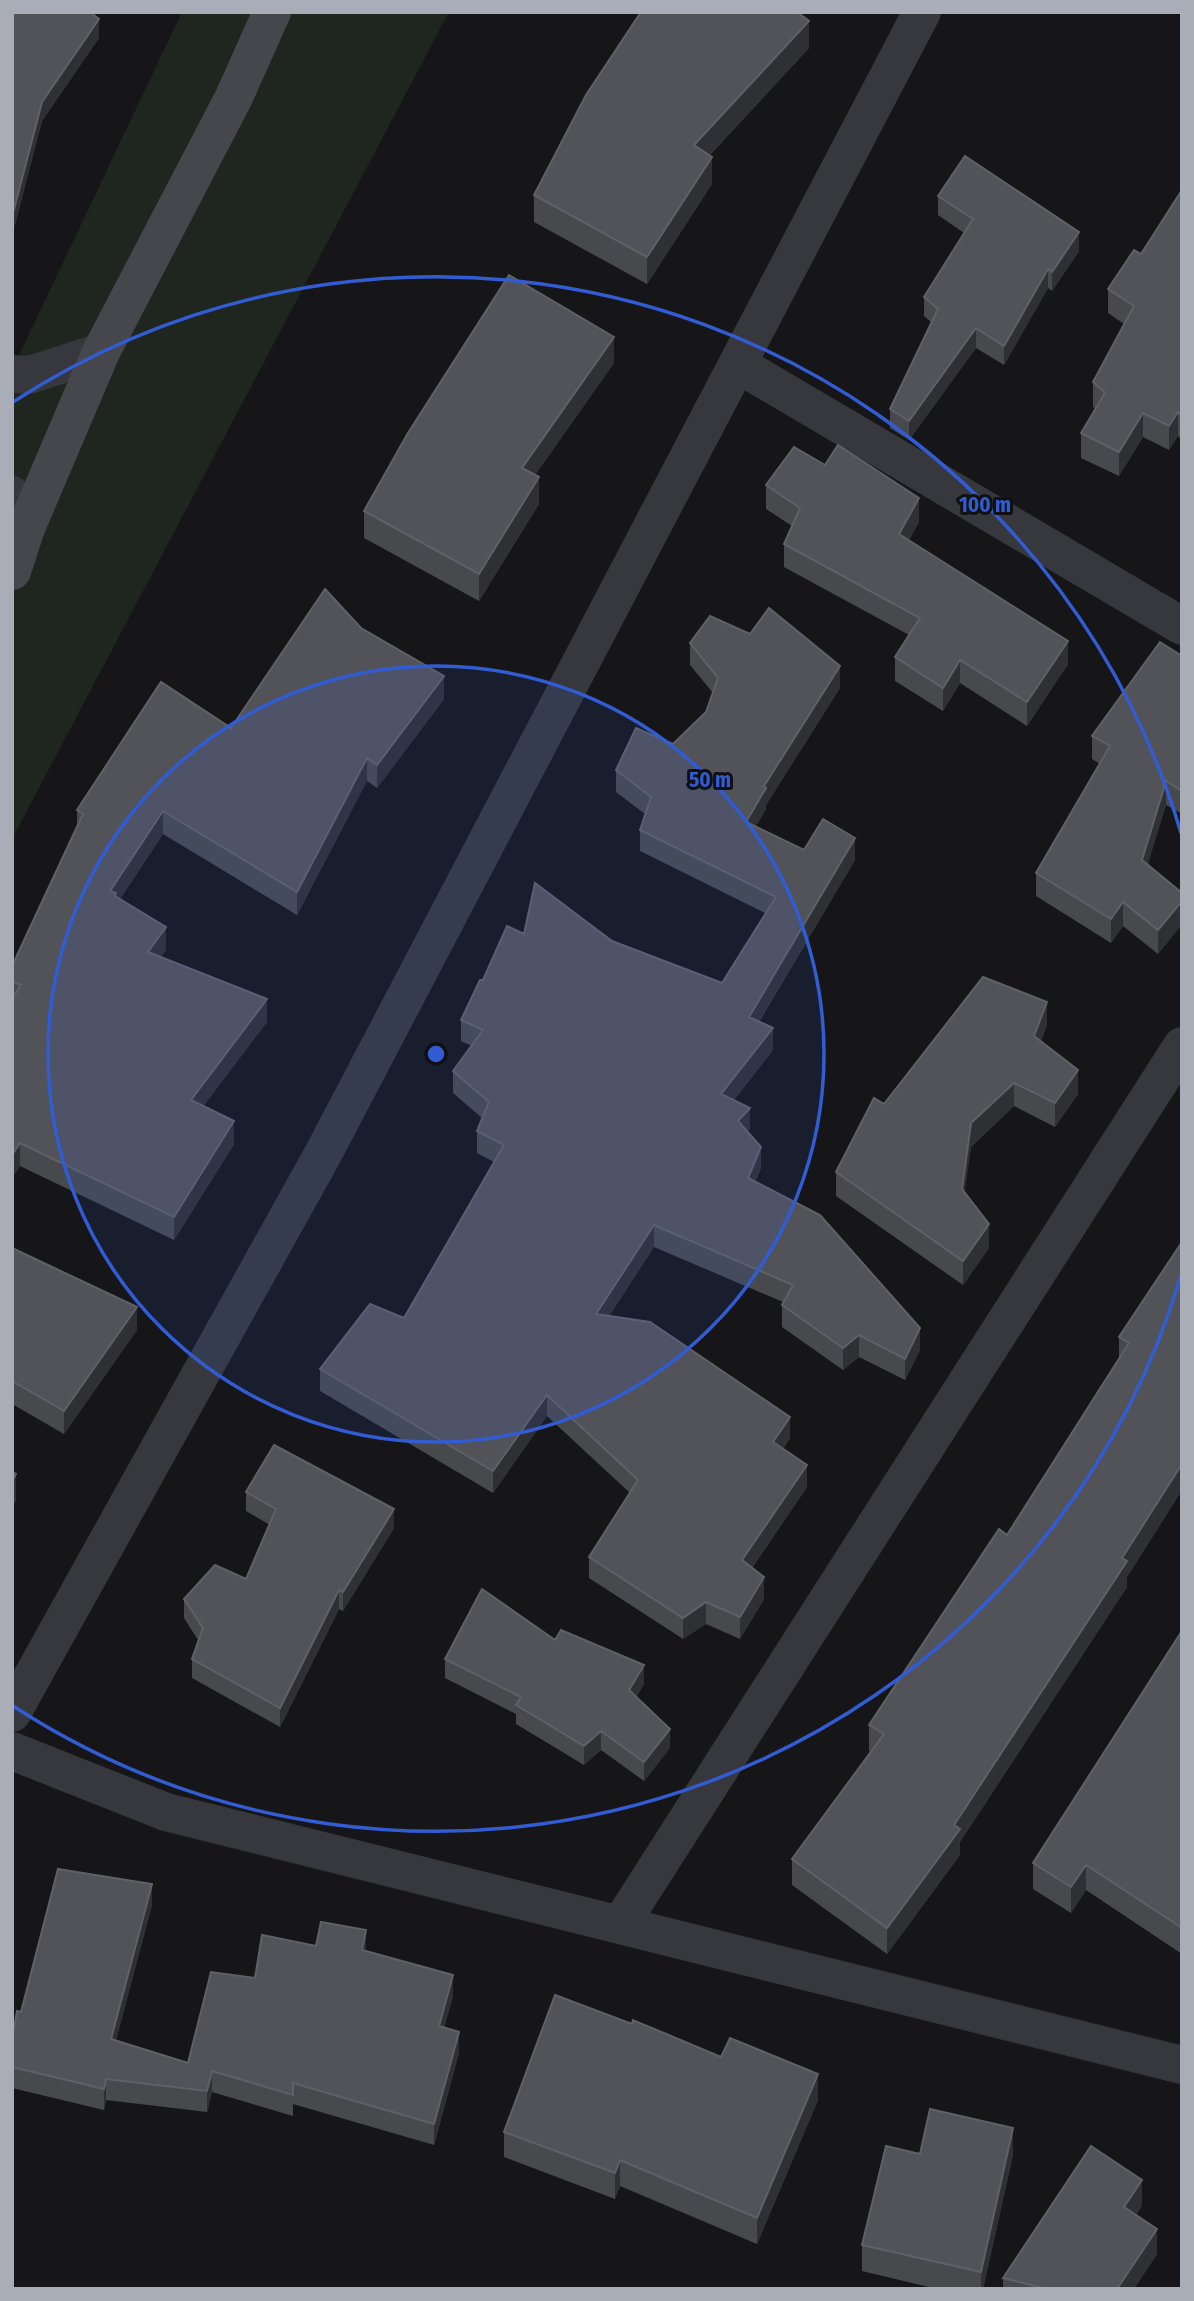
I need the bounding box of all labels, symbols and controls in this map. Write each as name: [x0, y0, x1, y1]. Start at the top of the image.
text: 100 m: [959, 492, 1011, 518]
text: 50 m: [689, 767, 731, 793]
centre of rings: [424, 1042, 448, 1066]

